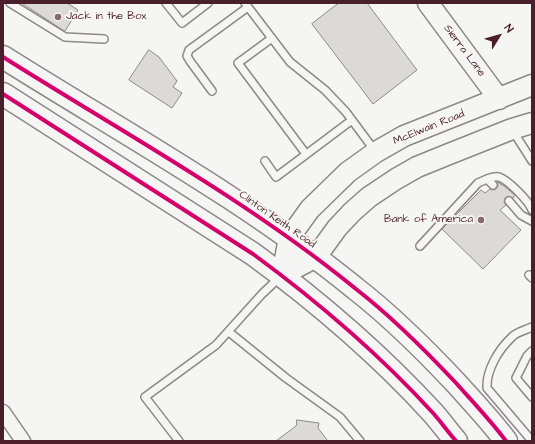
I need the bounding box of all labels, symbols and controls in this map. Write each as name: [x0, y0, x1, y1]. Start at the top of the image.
place label: Jack in the Box: [66, 10, 147, 24]
marker: Jack in the Box: [53, 12, 63, 22]
north arrow: [479, 16, 519, 56]
text: N: [501, 21, 517, 36]
street label: Sierra Lane: [440, 22, 488, 80]
street label: McElwain Road: [391, 108, 467, 148]
street label: Clinton Keith Road: [236, 188, 318, 252]
place label: Bank of America: [384, 213, 473, 227]
marker: Bank of America: [476, 215, 486, 225]

